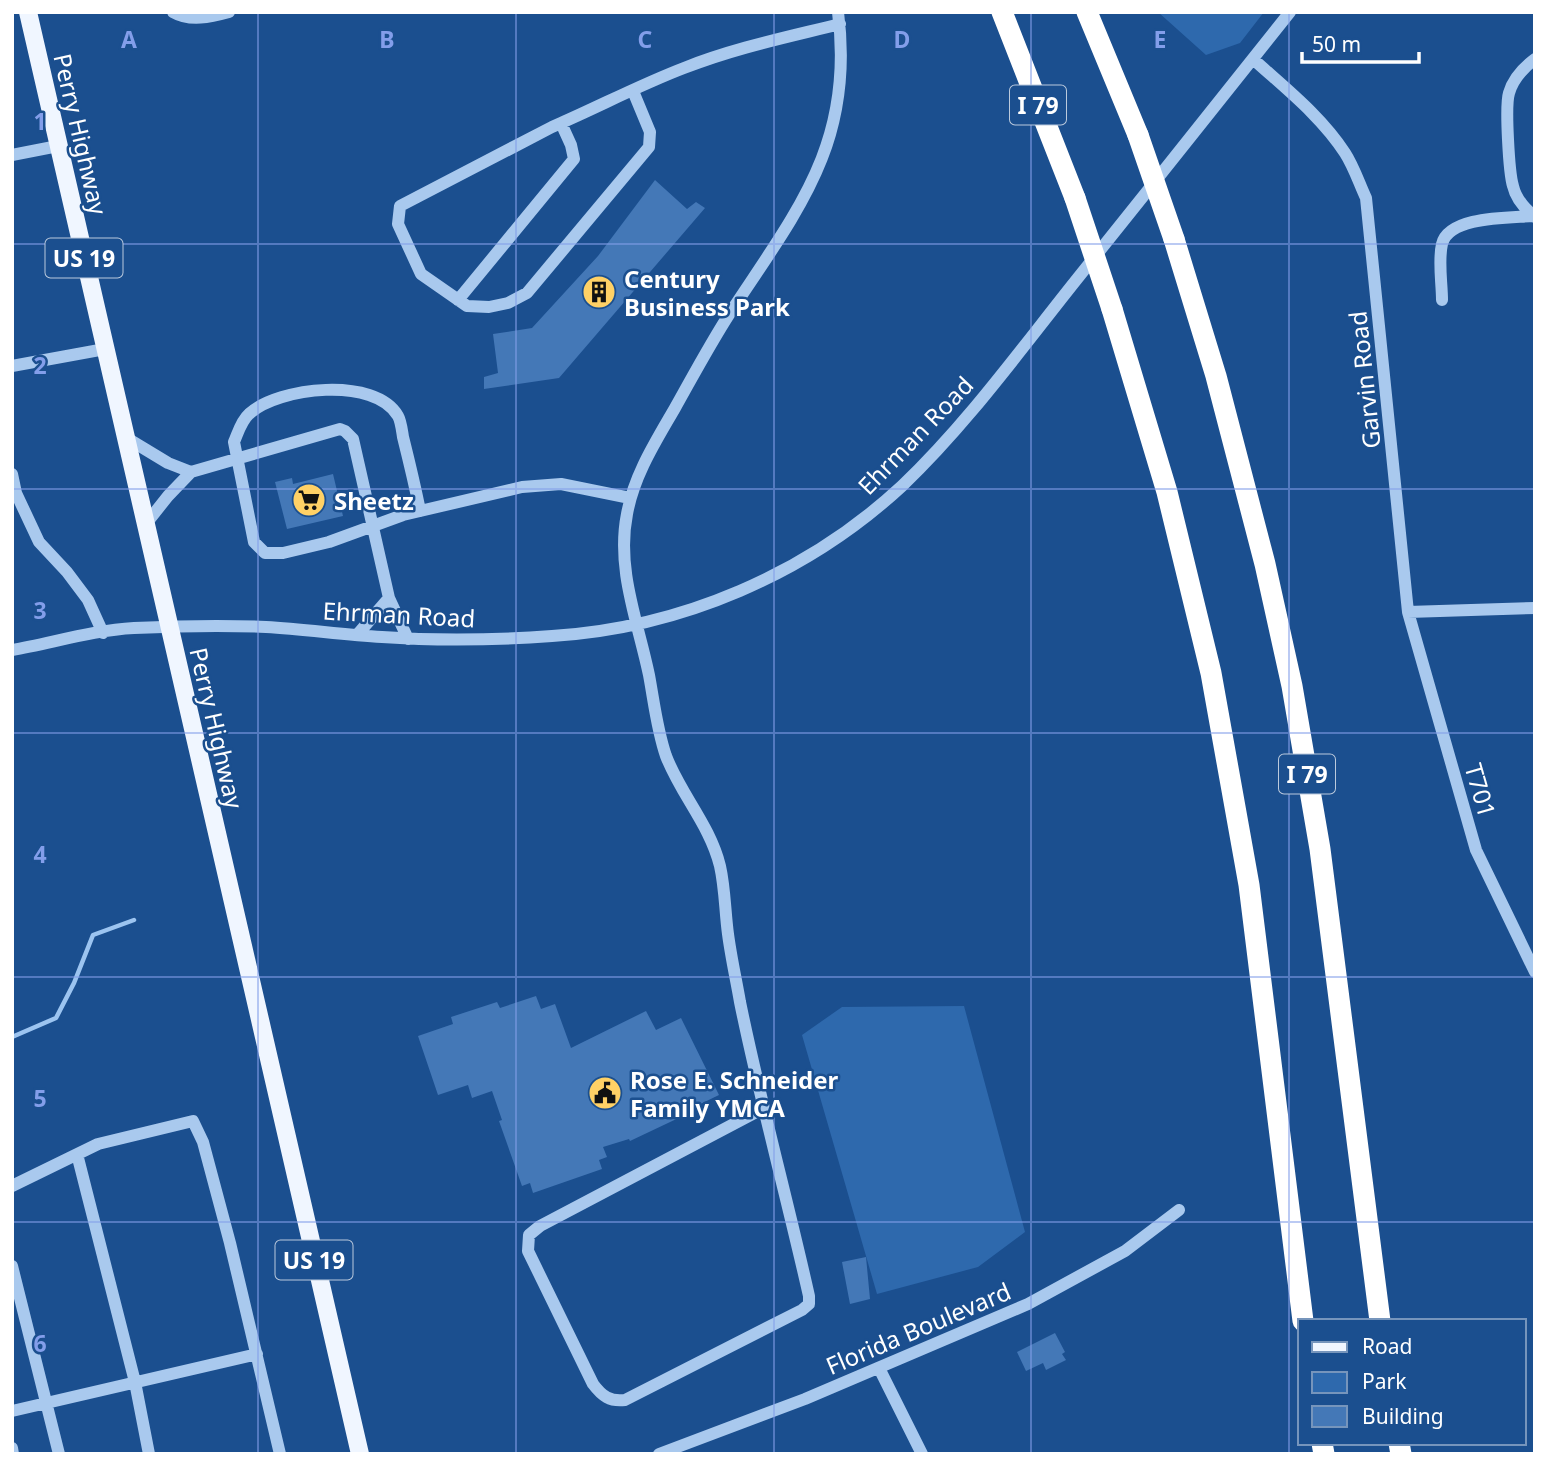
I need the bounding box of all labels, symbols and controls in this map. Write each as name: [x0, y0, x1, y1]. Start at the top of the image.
scale bar: [1302, 21, 1419, 65]
text: A: [121, 23, 137, 55]
text: B: [379, 23, 395, 55]
text: C: [638, 23, 653, 55]
text: D: [894, 23, 910, 55]
text: E: [1154, 23, 1166, 55]
text: 50 m: [1312, 30, 1361, 58]
street label: Perry Highway: [46, 50, 116, 219]
road number: I 79: [1010, 86, 1066, 124]
text: 1: [33, 105, 47, 137]
road number: US 19: [46, 238, 122, 278]
place label: Century Business Park: [624, 262, 790, 323]
building icon: Century Business Park: [580, 273, 618, 311]
street label: Garvin Road: [1340, 310, 1388, 450]
text: 2: [33, 349, 47, 381]
street label: Ehrman Road: [850, 369, 980, 501]
supermarket icon: Sheetz: [290, 481, 328, 519]
place label: Sheetz: [334, 484, 414, 517]
text: 3: [33, 594, 47, 626]
street label: Ehrman Road: [322, 594, 476, 634]
street label: Perry Highway: [182, 644, 252, 813]
road number: I 79: [1279, 754, 1335, 794]
street label: T701: [1458, 759, 1504, 821]
text: 4: [33, 838, 47, 870]
place label: Rose E. Schneider Family YMCA: [630, 1063, 839, 1124]
public building icon: Rose E. Schneider Family YMCA: [586, 1074, 624, 1112]
text: 5: [33, 1082, 47, 1114]
road number: US 19: [276, 1240, 352, 1280]
street label: Florida Boulevard: [821, 1274, 1015, 1382]
legend: [1298, 1319, 1526, 1445]
text: 6: [33, 1327, 47, 1359]
text: Road: [1362, 1332, 1412, 1360]
text: Park: [1362, 1367, 1407, 1395]
text: Building: [1362, 1402, 1444, 1430]

